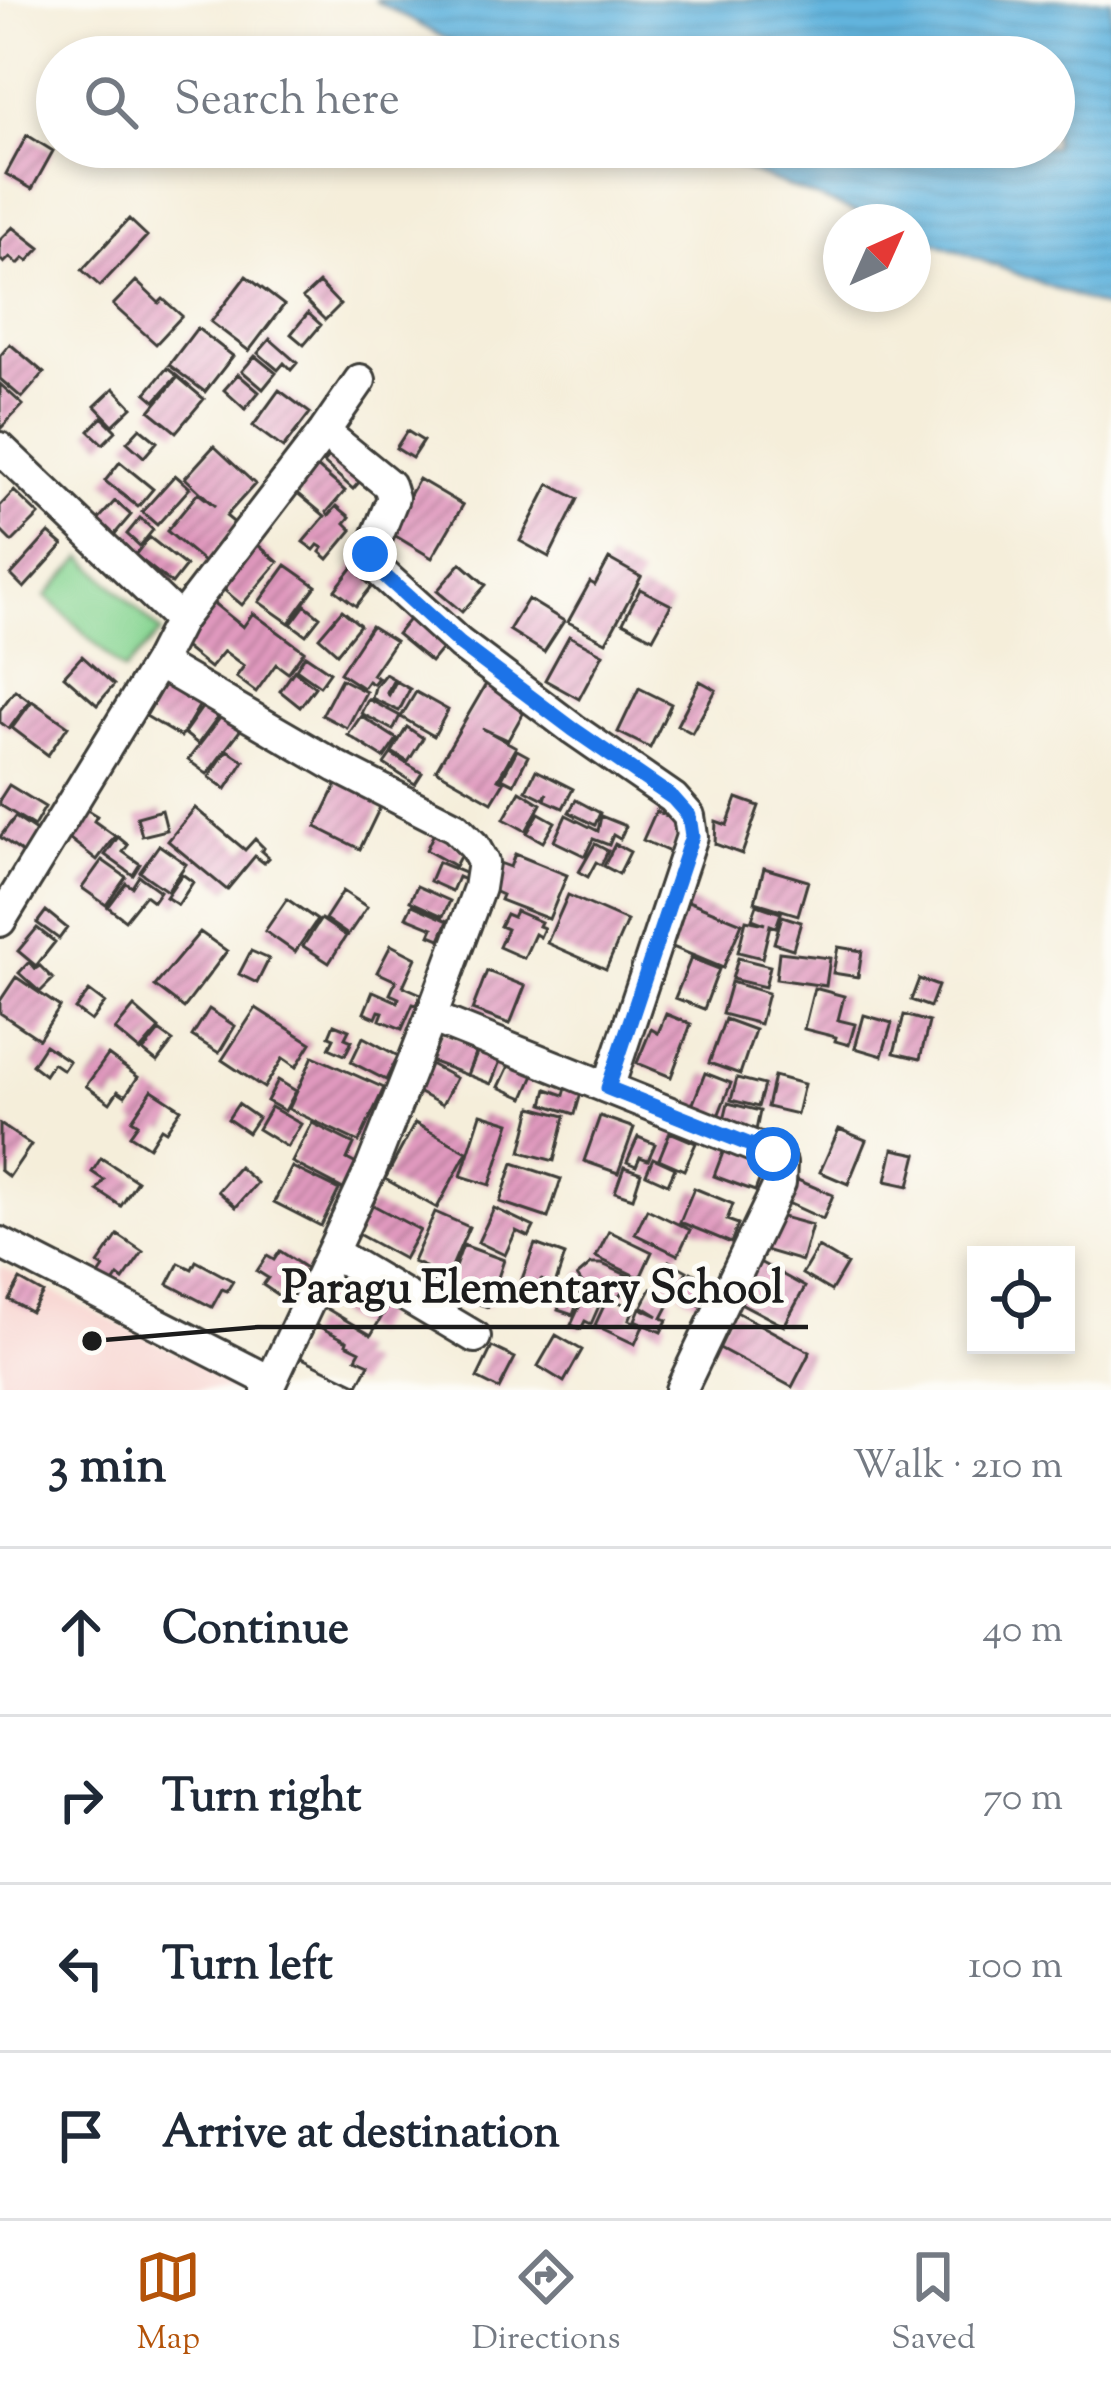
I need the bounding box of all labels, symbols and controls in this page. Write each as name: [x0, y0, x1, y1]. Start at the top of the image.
search box: [36, 36, 1075, 168]
icon: search: [78, 69, 144, 135]
text: Search here: [174, 70, 400, 135]
north arrow: [823, 204, 931, 312]
route end: [343, 527, 397, 581]
route start: [746, 1127, 800, 1181]
callout: Paragu Elementary School: [258, 1246, 808, 1327]
map controls: [967, 1246, 1075, 1354]
button: locate: [967, 1246, 1075, 1354]
text: Paragu Elementary School: [282, 1259, 785, 1324]
text: 3 min: [48, 1432, 166, 1505]
text: Walk · 210 m: [853, 1440, 1063, 1496]
icon: ahead: [48, 1599, 114, 1665]
text: Continue: [162, 1599, 349, 1664]
text: 40 m: [983, 1604, 1063, 1660]
icon: right: [48, 1767, 114, 1833]
text: Turn right: [162, 1767, 361, 1832]
text: 70 m: [983, 1772, 1063, 1828]
icon: left: [48, 1935, 114, 2001]
text: Turn left: [162, 1935, 333, 2000]
text: 100 m: [968, 1940, 1063, 1996]
icon: arrive: [48, 2103, 114, 2169]
text: Arrive at destination: [162, 2103, 560, 2168]
tab: Map: [135, 2244, 201, 2364]
tab: Directions: [472, 2244, 621, 2364]
tab: Saved: [891, 2244, 976, 2364]

